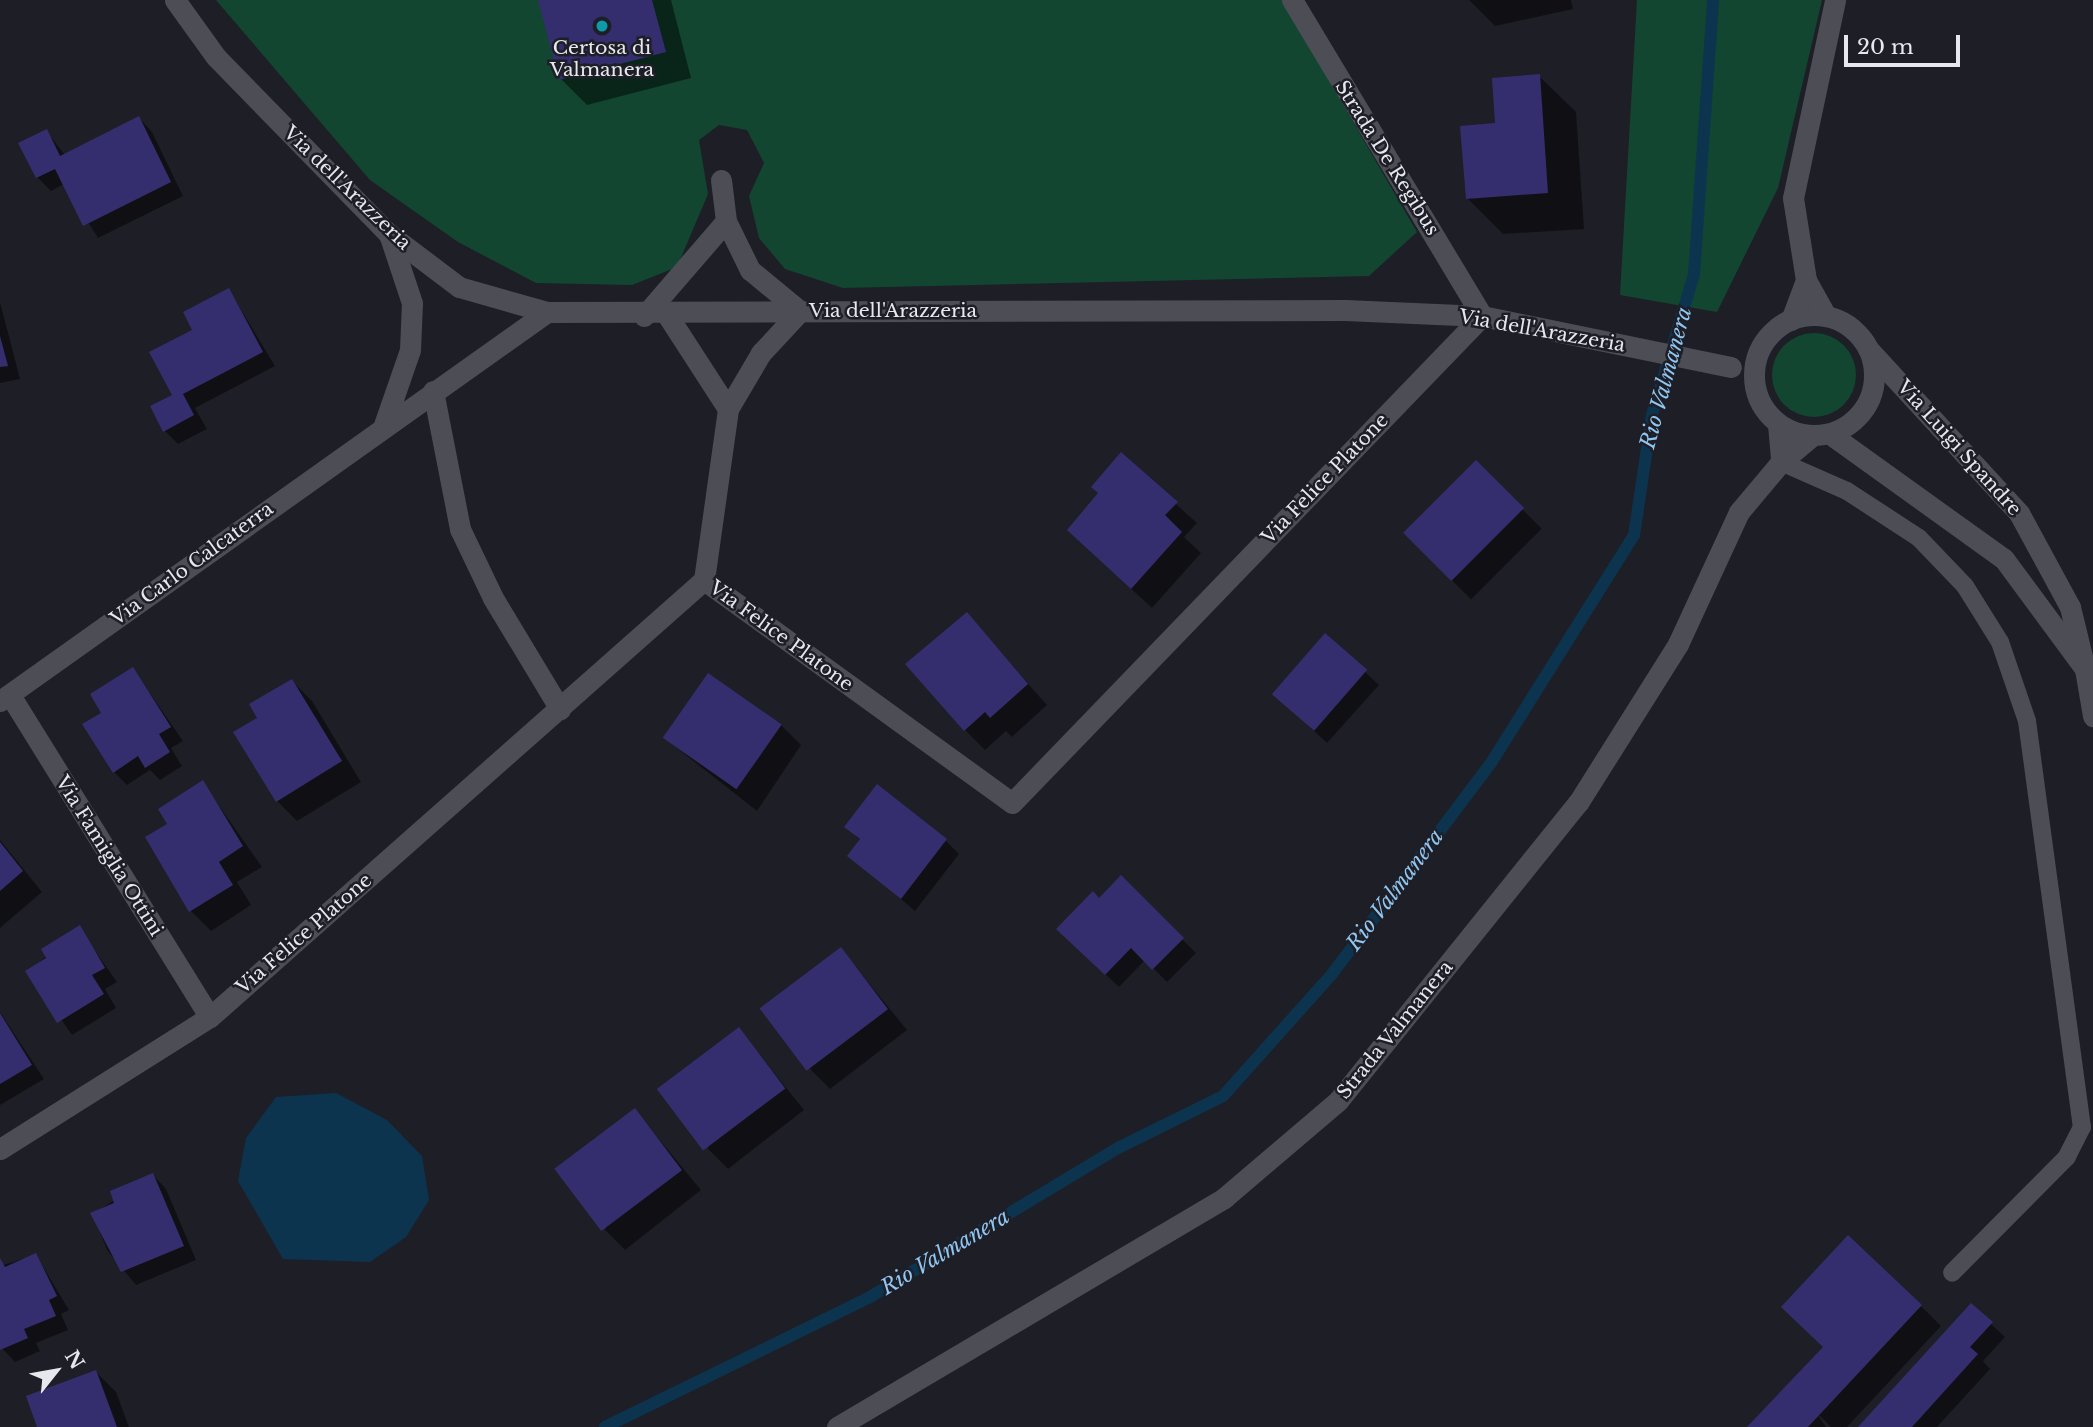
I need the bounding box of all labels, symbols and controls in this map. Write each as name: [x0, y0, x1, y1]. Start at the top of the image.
marker: Certosa di Valmanera: [594, 18, 610, 34]
scale bar: [1848, 21, 1964, 65]
text: 20 m: [1857, 34, 1914, 60]
place label: Certosa di Valmanera: [550, 37, 654, 81]
street label: Strada De Regibus: [1330, 76, 1444, 240]
street label: Via dell'Arazzeria: [279, 121, 415, 255]
street label: Via dell'Arazzeria: [809, 300, 977, 322]
water label: Rio Valmanera: [1635, 304, 1697, 452]
street label: Via dell'Arazzeria: [1457, 305, 1627, 357]
street label: Via Luigi Spandre: [1892, 375, 2026, 521]
street label: Via Felice Platone: [1257, 409, 1393, 549]
street label: Via Carlo Calcaterra: [106, 497, 278, 631]
street label: Via Felice Platone: [705, 576, 857, 696]
street label: Via Famiglia Ottini: [50, 772, 168, 940]
water label: Rio Valmanera: [1341, 824, 1449, 956]
street label: Via Felice Platone: [231, 869, 377, 999]
street label: Strada Valmanera: [1332, 956, 1458, 1104]
water label: Rio Valmanera: [876, 1204, 1014, 1300]
north arrow: [21, 1336, 91, 1406]
text: N: [60, 1346, 89, 1374]

